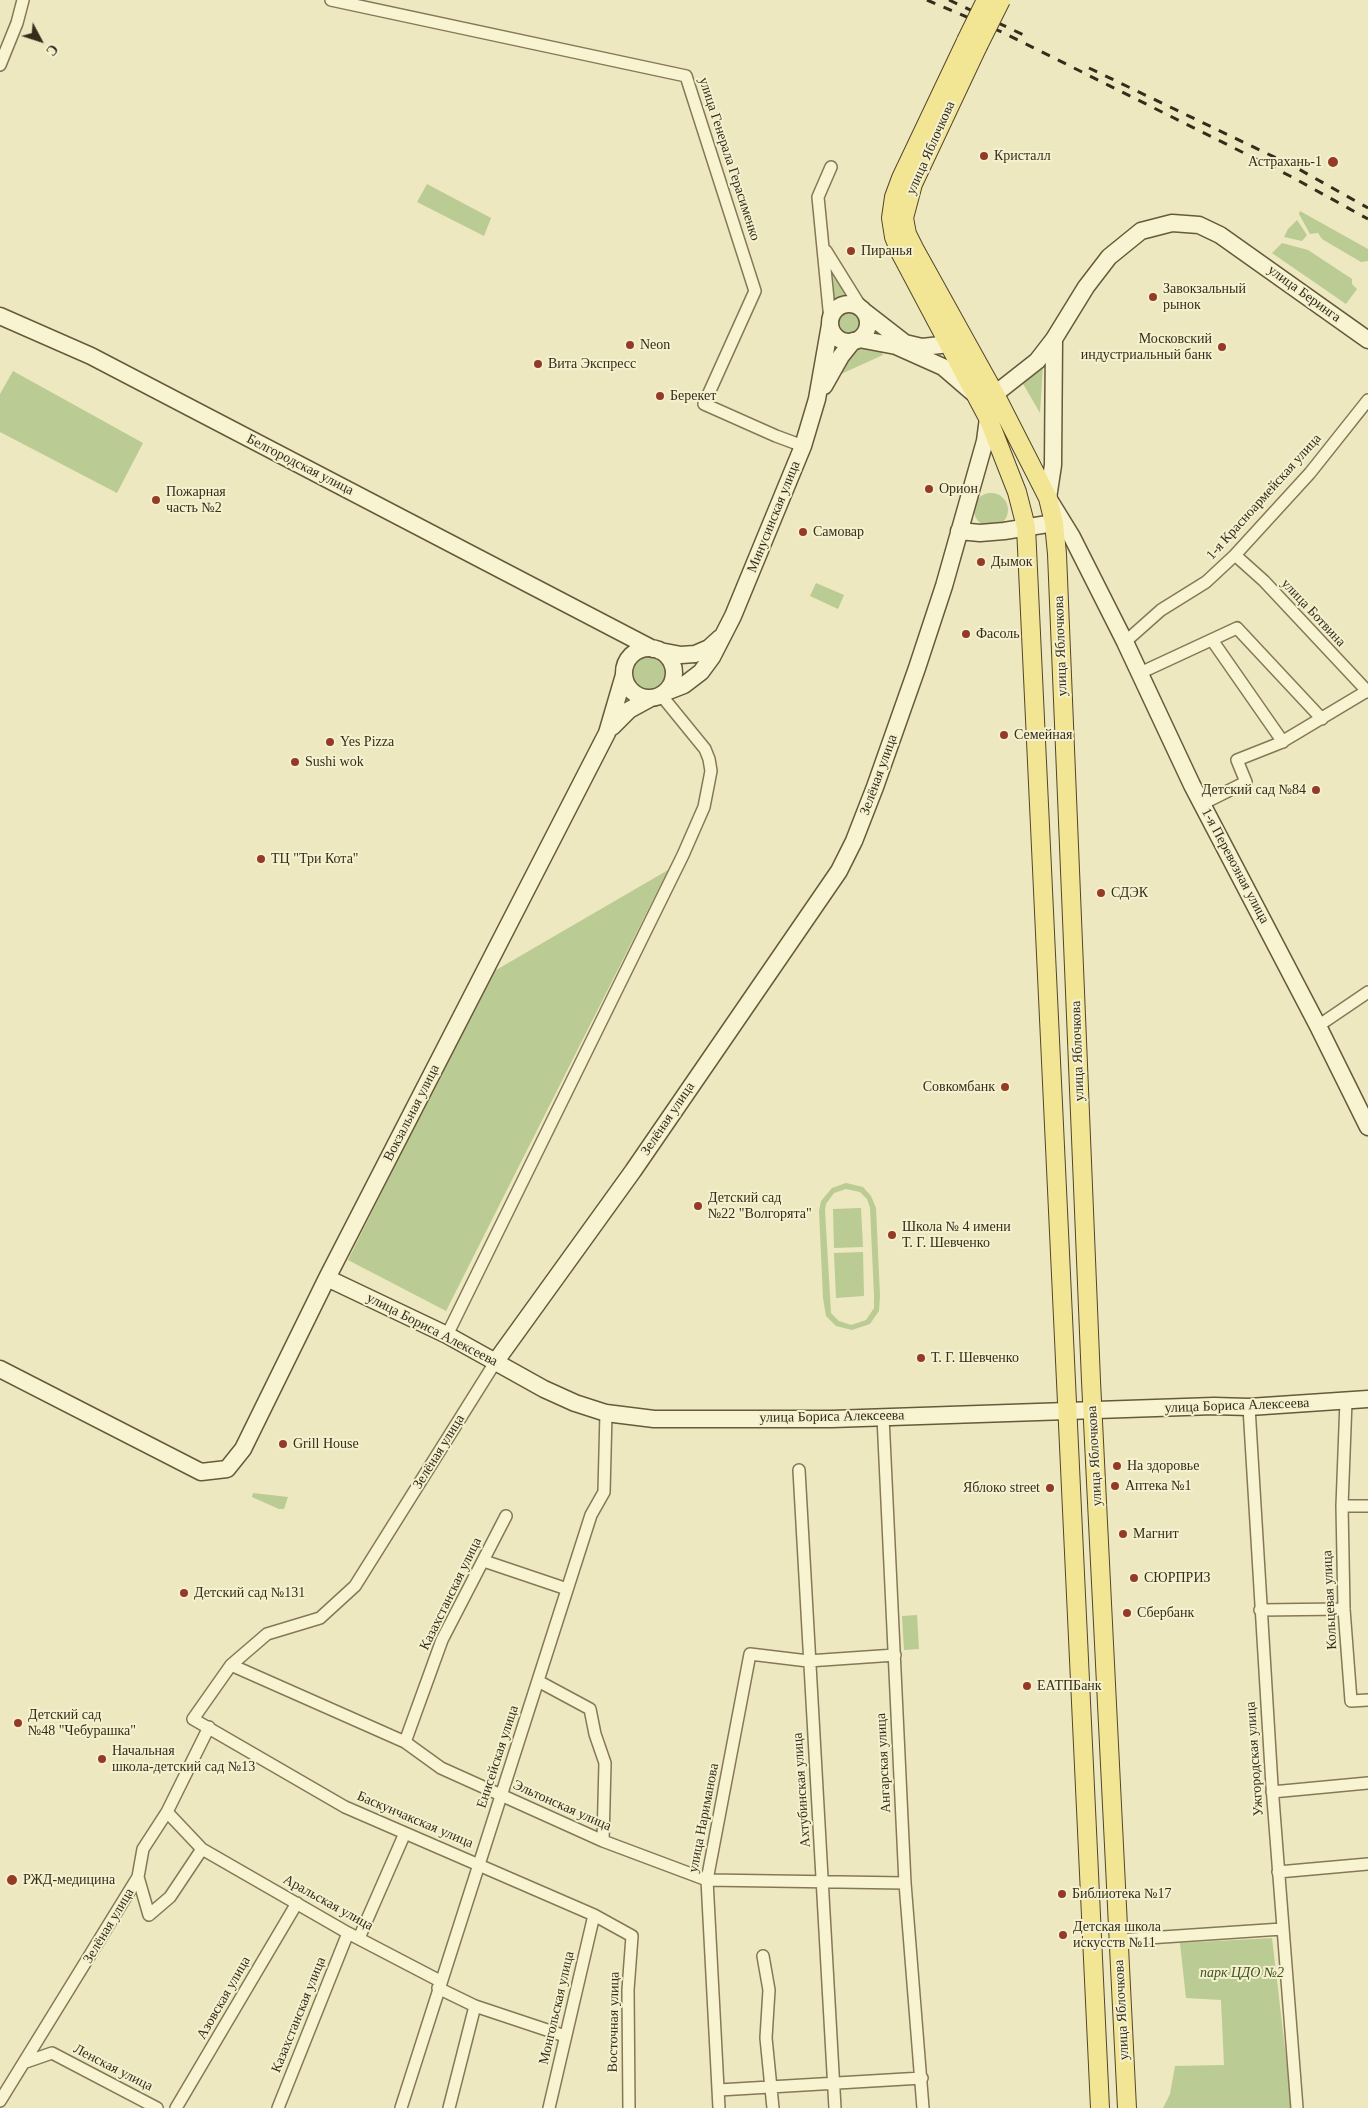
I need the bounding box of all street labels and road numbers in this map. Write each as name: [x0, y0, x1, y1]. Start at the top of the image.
street label: улица Генерала Герасименко: [695, 75, 763, 243]
street label: улица Яблочкова: [903, 99, 959, 197]
street label: улица Беринга: [1264, 262, 1344, 326]
street label: 1-я Красноармейская улица: [1203, 430, 1325, 564]
street label: Белгородская улица: [244, 431, 356, 499]
street label: Минусинская улица: [744, 459, 804, 575]
street label: улица Ботвина: [1277, 576, 1349, 650]
street label: улица Яблочкова: [1051, 595, 1071, 697]
street label: Зелёная улица: [857, 732, 901, 818]
street label: 1-я Перевозная улица: [1197, 805, 1273, 927]
street label: улица Яблочкова: [1068, 1000, 1088, 1102]
street label: Вокзальная улица: [380, 1062, 444, 1164]
street label: Зелёная улица: [637, 1079, 699, 1159]
street label: улица Бориса Алексеева: [364, 1290, 500, 1370]
street label: улица Бориса Алексеева: [1164, 1395, 1310, 1417]
street label: улица Яблочкова: [1084, 1405, 1106, 1507]
street label: улица Бориса Алексеева: [759, 1407, 905, 1427]
street label: Зелёная улица: [409, 1412, 469, 1492]
street label: Казахстанская улица: [416, 1535, 486, 1653]
street label: Кольцевая улица: [1319, 1550, 1341, 1650]
street label: Ужгородская улица: [1243, 1701, 1267, 1817]
street label: Енисейская улица: [473, 1703, 523, 1811]
street label: Ангарская улица: [873, 1713, 895, 1813]
street label: Ахтубинская улица: [790, 1732, 814, 1848]
street label: улица Нариманова: [685, 1762, 723, 1874]
street label: Эльтонская улица: [510, 1777, 614, 1835]
street label: Баскунчакская улица: [354, 1788, 476, 1852]
street label: Аральская улица: [280, 1871, 376, 1935]
street label: Зелёная улица: [80, 1885, 138, 1967]
street label: Монгольская улица: [536, 1950, 578, 2066]
street label: Азовская улица: [194, 1954, 254, 2042]
street label: Казахстанская улица: [268, 1955, 330, 2075]
street label: улица Яблочкова: [1111, 1959, 1133, 2061]
street label: Восточная улица: [605, 1971, 623, 2073]
street label: Ленская улица: [71, 2041, 155, 2095]

